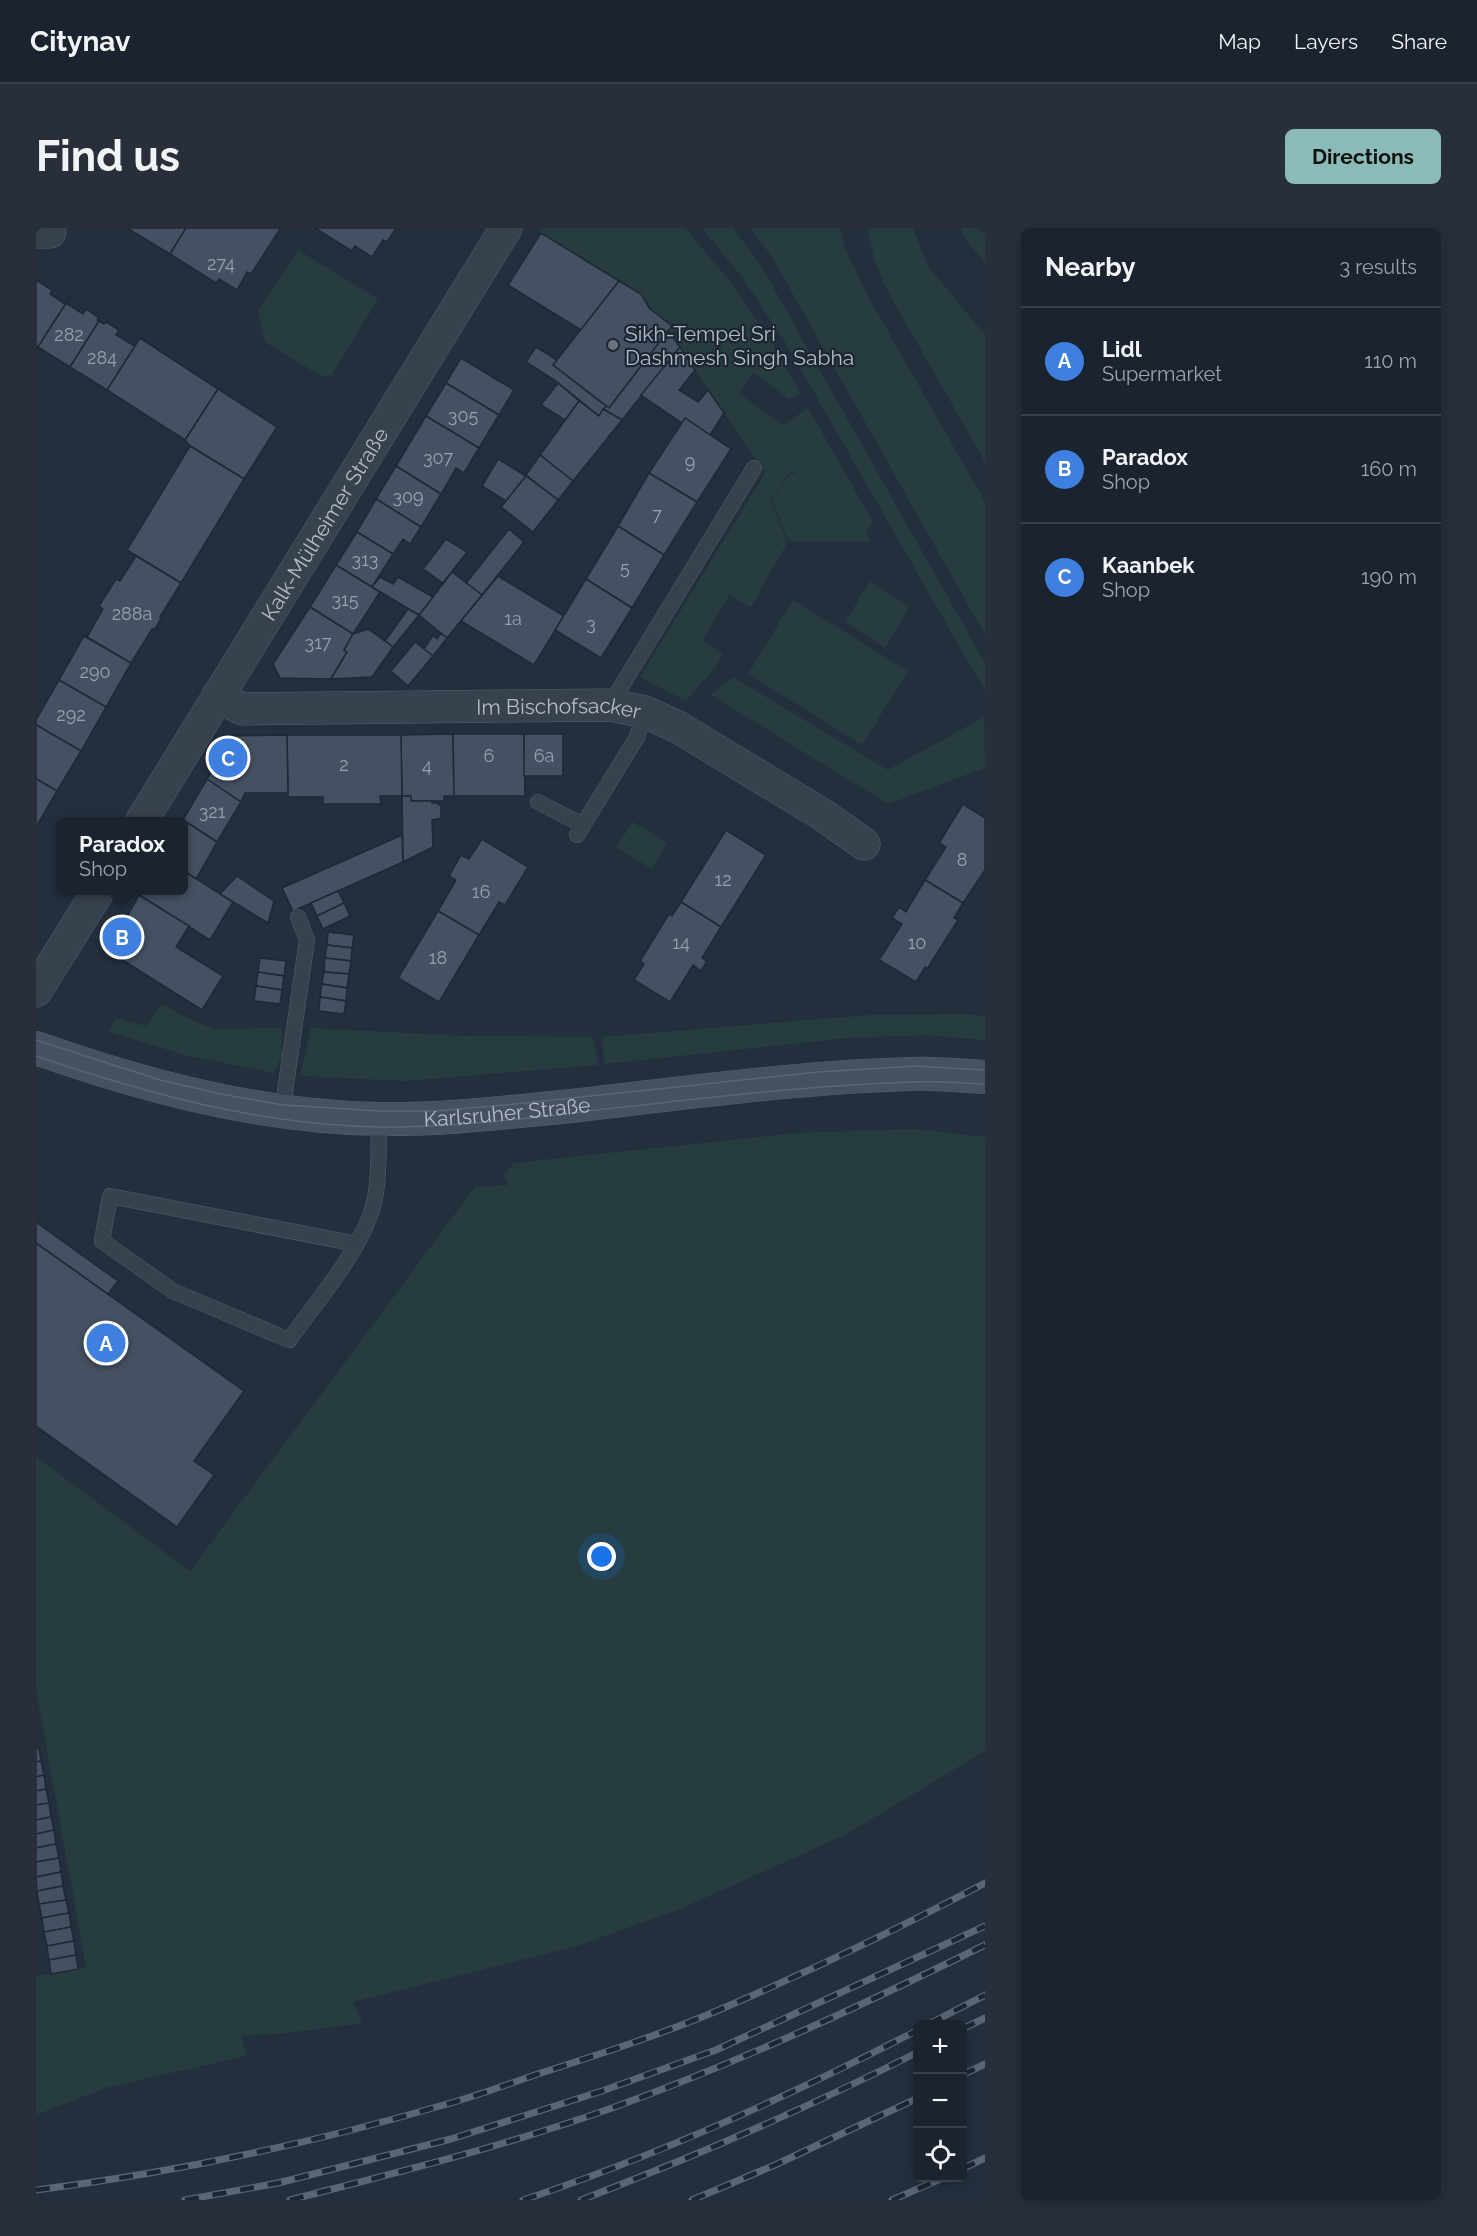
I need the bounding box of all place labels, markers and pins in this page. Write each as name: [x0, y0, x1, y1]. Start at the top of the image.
place label: Sikh-Tempel Sri Dashmesh Singh Sabha: [625, 321, 854, 370]
marker: Sikh-Tempel Sri Dashmesh Singh Sabha: [606, 338, 620, 352]
pin: C: [208, 736, 248, 780]
pin: B: [102, 914, 142, 960]
pin: A: [86, 1320, 126, 1366]

